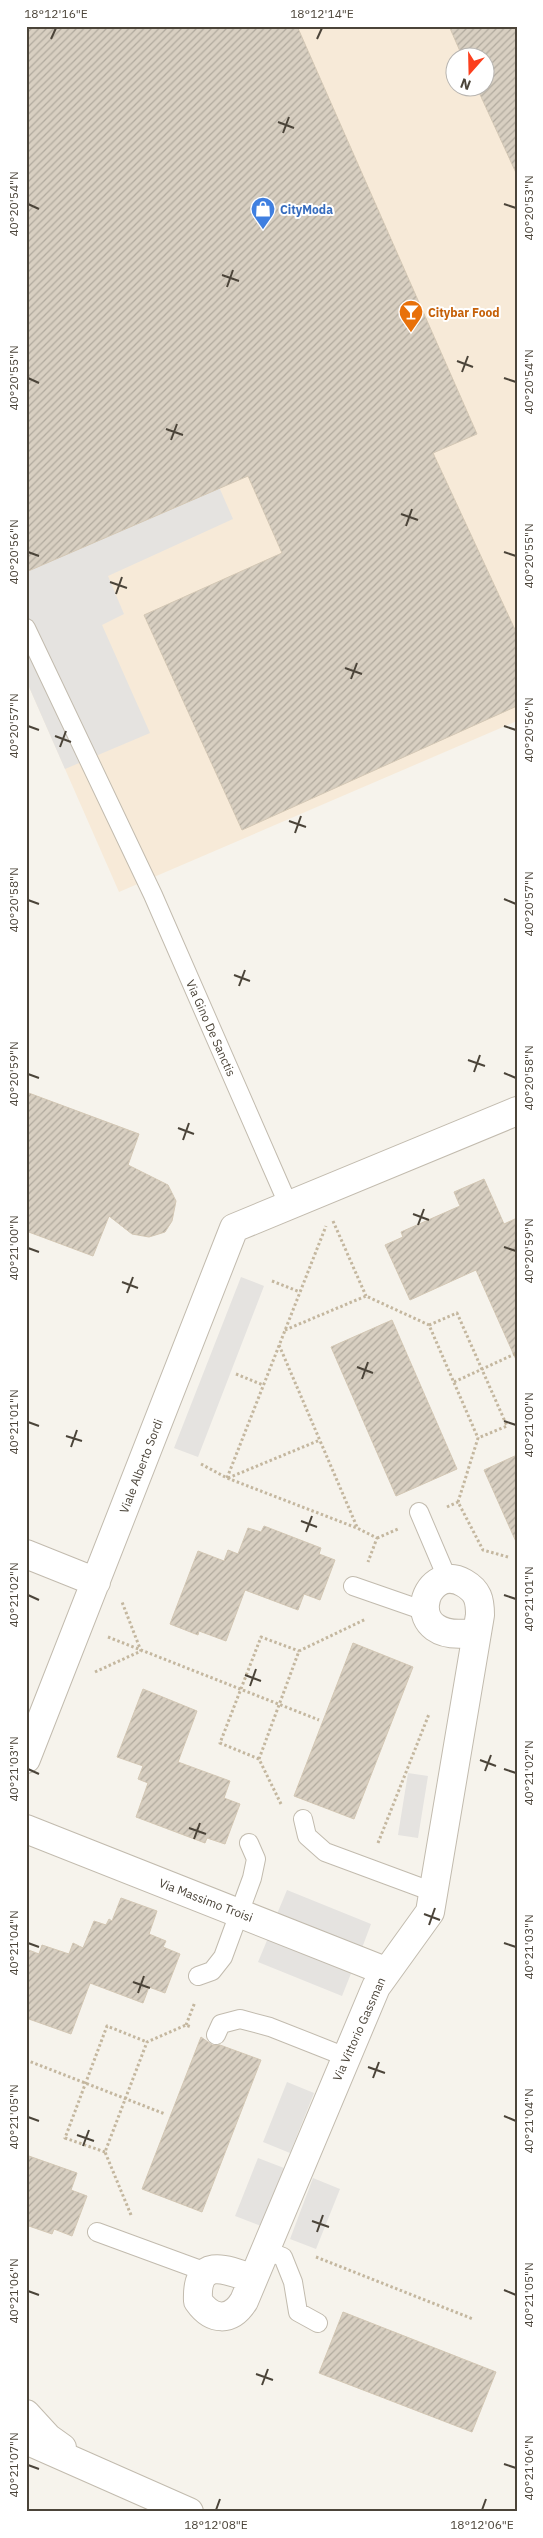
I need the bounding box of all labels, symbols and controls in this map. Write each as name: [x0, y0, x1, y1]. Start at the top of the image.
text: 18°12'16"E: [24, 6, 88, 21]
text: 18°12'14"E: [290, 6, 354, 21]
north arrow: [446, 48, 496, 98]
text: N: [458, 74, 473, 94]
text: 40°20'54"N: [6, 171, 21, 237]
text: 40°20'53"N: [521, 175, 536, 241]
shop icon: CityModa: [250, 196, 276, 230]
place label: CityModa: [280, 202, 333, 217]
bar icon: Citybar Food: [398, 299, 424, 333]
place label: Citybar Food: [428, 305, 500, 320]
text: 40°20'55"N: [6, 345, 21, 411]
text: 40°20'54"N: [521, 349, 536, 415]
text: 40°20'56"N: [6, 519, 21, 585]
text: 40°20'55"N: [521, 523, 536, 589]
text: 40°20'57"N: [6, 693, 21, 759]
text: 40°20'56"N: [521, 697, 536, 763]
text: 40°20'58"N: [6, 867, 21, 933]
text: 40°20'57"N: [521, 871, 536, 937]
street label: Via Gino De Sanctis: [183, 977, 239, 1079]
text: 40°20'59"N: [6, 1041, 21, 1107]
text: 40°20'58"N: [521, 1045, 536, 1111]
text: 40°21'00"N: [6, 1215, 21, 1281]
text: 40°20'59"N: [521, 1218, 536, 1284]
text: 40°21'01"N: [6, 1389, 21, 1455]
text: 40°21'00"N: [521, 1392, 536, 1458]
street label: Viale Alberto Sordi: [116, 1417, 166, 1515]
text: 40°21'02"N: [6, 1562, 21, 1628]
text: 40°21'01"N: [521, 1566, 536, 1632]
text: 40°21'03"N: [6, 1736, 21, 1802]
text: 40°21'02"N: [521, 1740, 536, 1806]
street label: Via Massimo Troisi: [157, 1875, 255, 1925]
text: 40°21'04"N: [6, 1910, 21, 1976]
text: 40°21'03"N: [521, 1914, 536, 1980]
street label: Via Vittorio Gassman: [329, 1975, 389, 2083]
text: 40°21'05"N: [6, 2084, 21, 2150]
text: 40°21'04"N: [521, 2088, 536, 2154]
text: 40°21'06"N: [6, 2258, 21, 2324]
text: 40°21'05"N: [521, 2262, 536, 2328]
text: 40°21'07"N: [6, 2432, 21, 2498]
text: 40°21'06"N: [521, 2435, 536, 2501]
text: 18°12'08"E: [184, 2517, 248, 2532]
text: 18°12'06"E: [450, 2517, 514, 2532]

